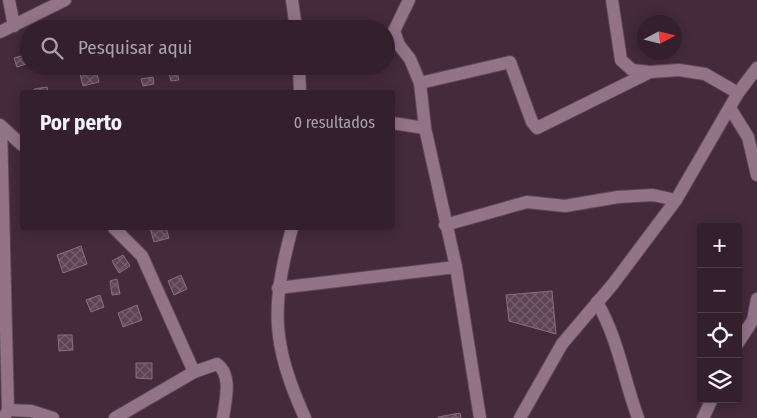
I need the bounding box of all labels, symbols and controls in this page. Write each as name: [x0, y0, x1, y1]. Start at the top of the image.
north arrow: [637, 15, 682, 60]
search box: [20, 20, 395, 75]
icon: search: [38, 34, 66, 62]
text: Pesquisar aqui: [78, 36, 192, 59]
text: Por perto: [40, 110, 122, 136]
text: 0 resultados: [294, 113, 375, 132]
map controls: [697, 223, 742, 403]
button: +: [697, 223, 742, 268]
button: −: [697, 268, 742, 313]
button: locate: [697, 313, 742, 358]
button: layers: [697, 358, 742, 403]

